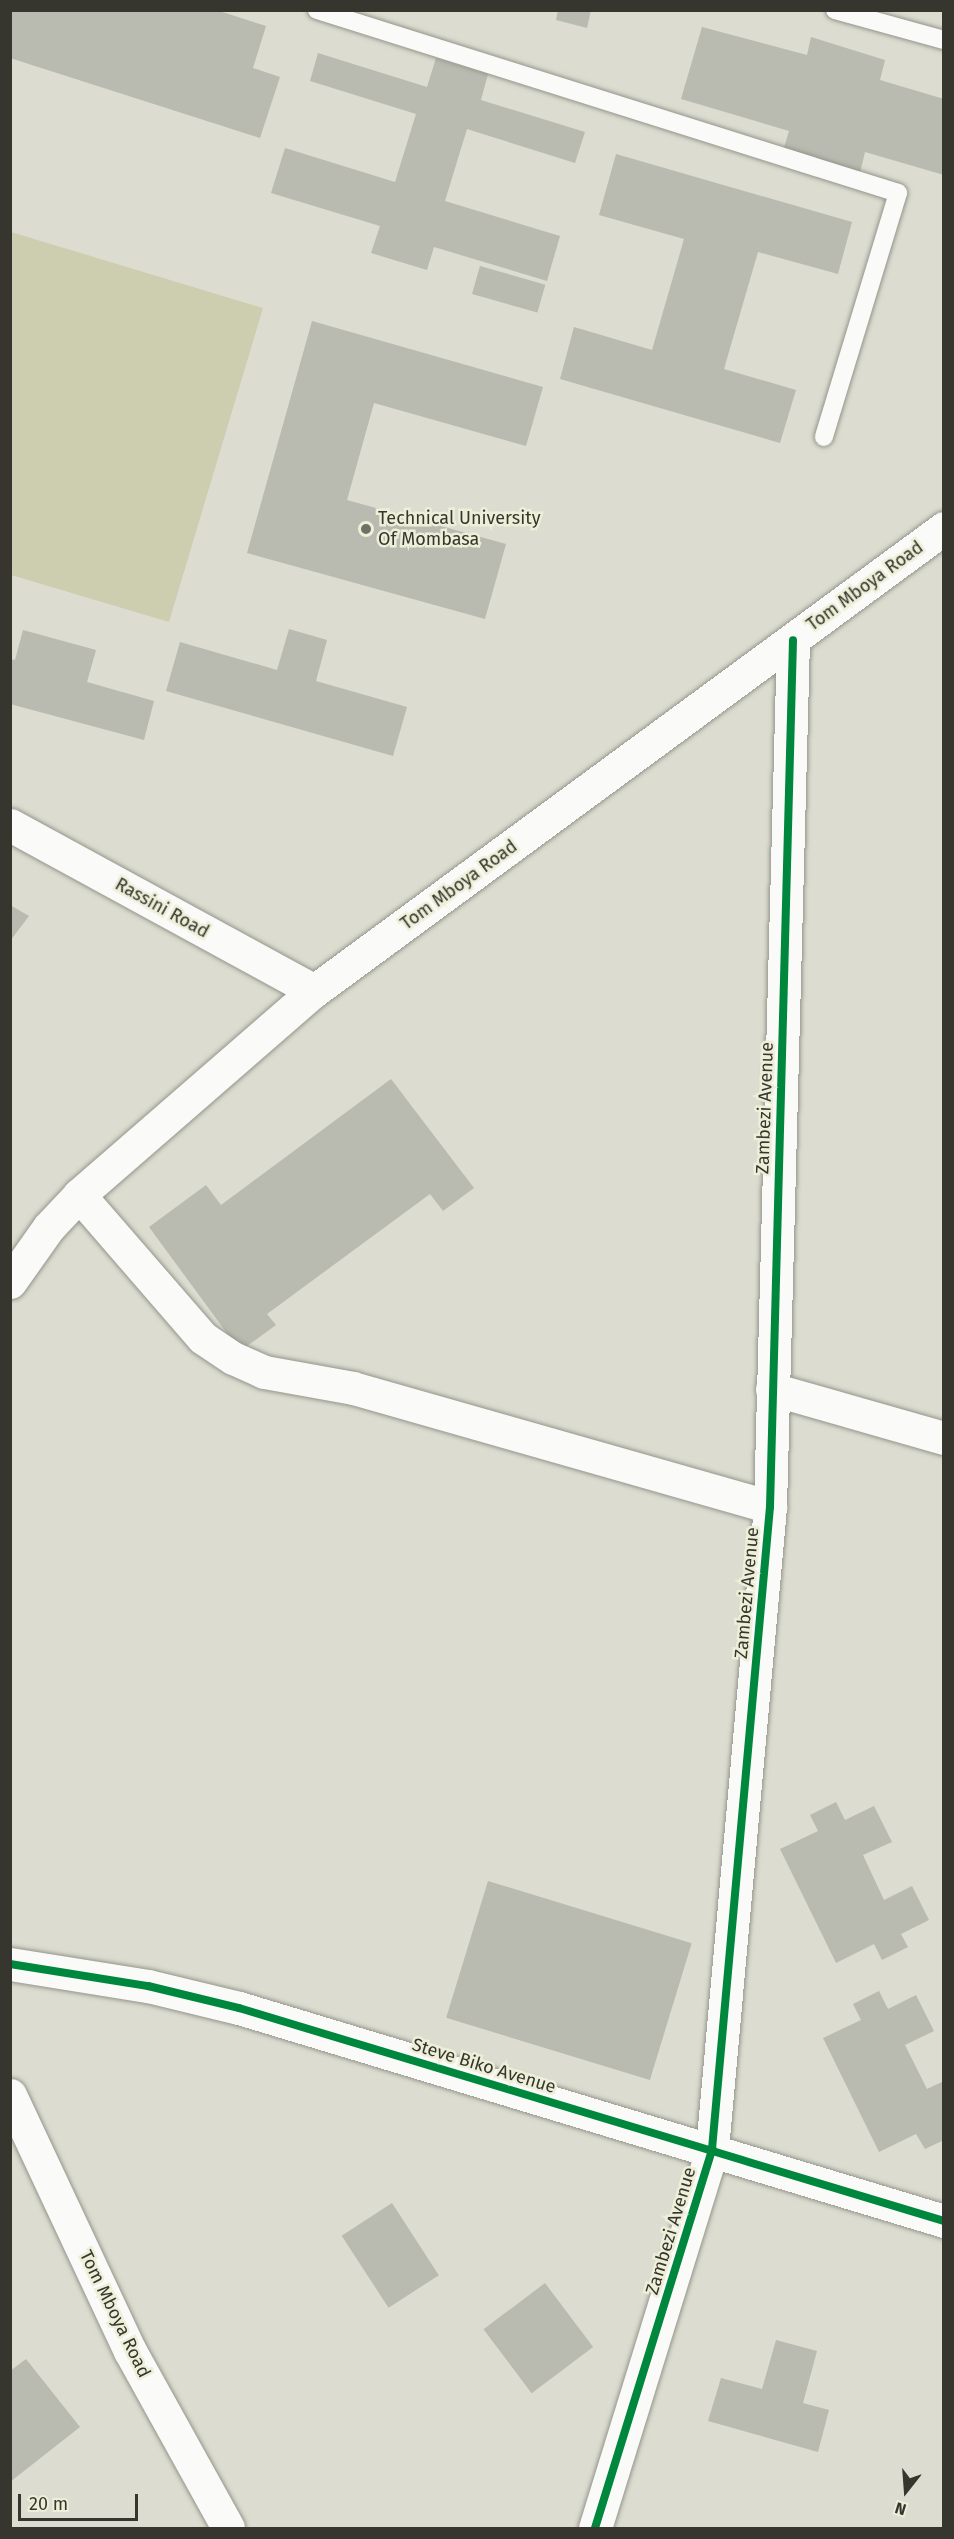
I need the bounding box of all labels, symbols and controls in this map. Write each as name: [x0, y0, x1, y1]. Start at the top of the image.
place label: Technical University Of Mombasa: [378, 508, 541, 550]
marker: Technical University Of Mombasa: [359, 522, 373, 536]
street label: Tom Mboya Road: [803, 536, 927, 636]
street label: Tom Mboya Road: [397, 835, 521, 935]
street label: Rassini Road: [111, 873, 213, 943]
street label: Zambezi Avenue: [752, 1042, 778, 1174]
street label: Zambezi Avenue: [730, 1526, 764, 1660]
street label: Steve Biko Avenue: [409, 2034, 559, 2098]
street label: Zambezi Avenue: [641, 2165, 701, 2297]
street label: Tom Mboya Road: [75, 2247, 155, 2381]
north arrow: [876, 2461, 936, 2521]
scale bar: [21, 2482, 141, 2520]
text: 20 m: [29, 2493, 68, 2515]
text: N: [893, 2498, 908, 2519]

